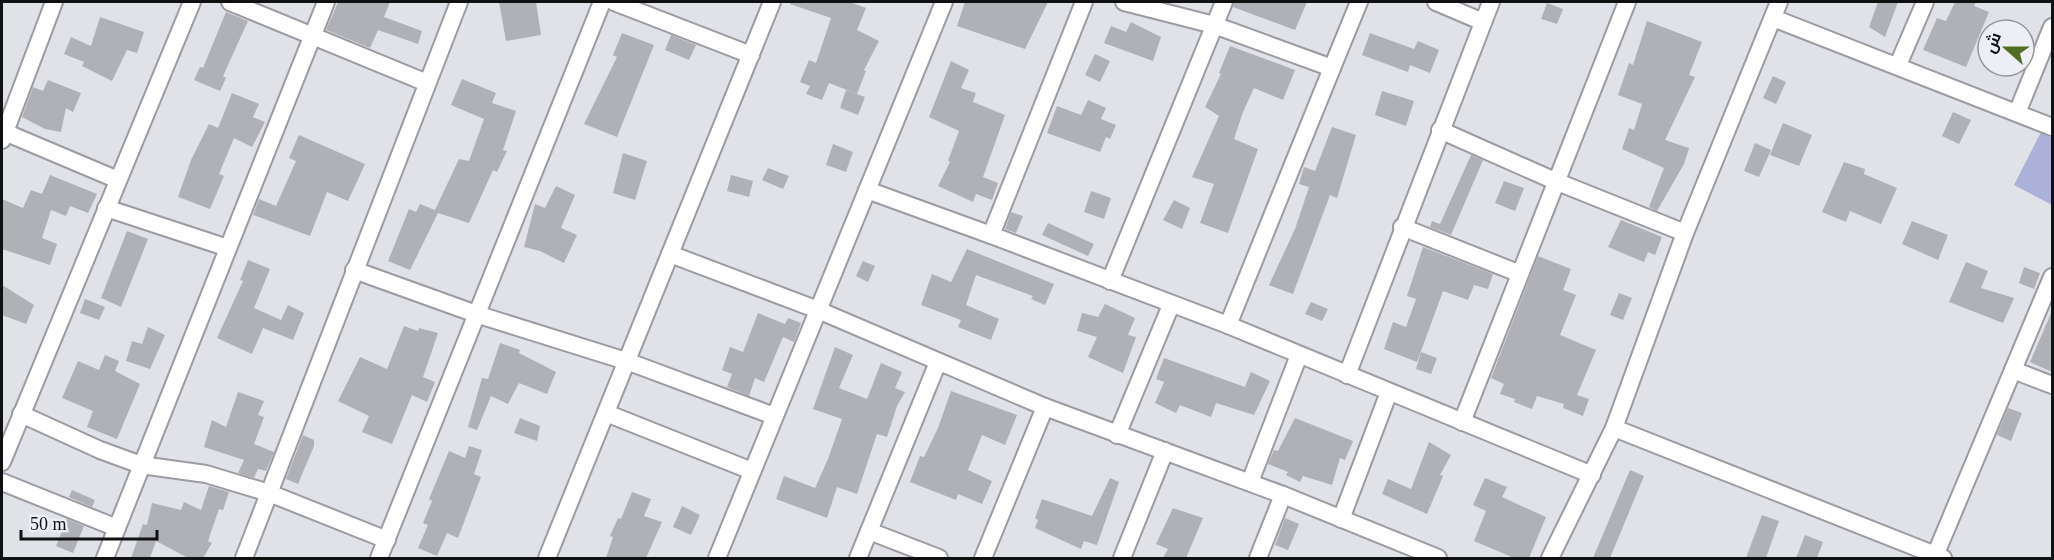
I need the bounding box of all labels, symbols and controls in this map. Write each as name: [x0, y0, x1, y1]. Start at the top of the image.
north arrow: [1976, 18, 2036, 78]
text: ش: [1981, 30, 2005, 56]
scale bar: [21, 503, 158, 541]
text: 50 m: [30, 514, 67, 534]

